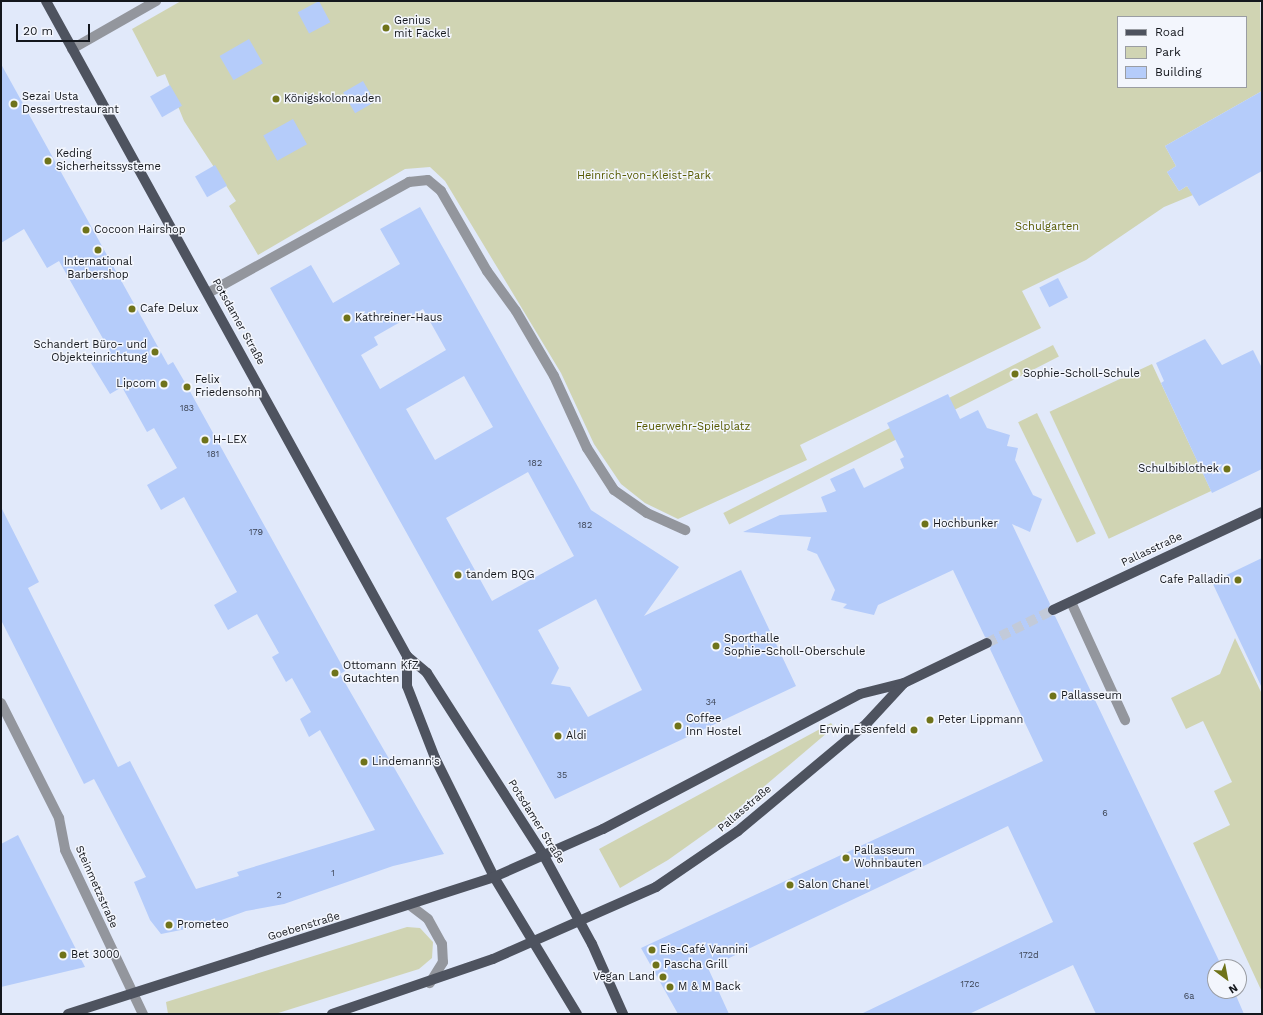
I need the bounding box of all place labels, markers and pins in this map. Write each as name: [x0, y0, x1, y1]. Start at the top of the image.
place label: Genius mit Fackel: [394, 15, 450, 41]
marker: Genius mit Fackel: [381, 23, 391, 33]
place label: Sezai Usta Dessertrestaurant: [22, 91, 119, 117]
place label: Königskolonnaden: [284, 92, 381, 106]
marker: Königskolonnaden: [271, 94, 281, 104]
marker: Sezai Usta Dessertrestaurant: [9, 99, 19, 109]
place label: Keding Sicherheitssysteme: [56, 148, 161, 174]
marker: Keding Sicherheitssysteme: [43, 156, 53, 166]
place label: Cocoon Hairshop: [94, 223, 186, 237]
marker: Cocoon Hairshop: [81, 225, 91, 235]
marker: International Barbershop: [93, 245, 103, 255]
place label: International Barbershop: [64, 256, 132, 282]
place label: Cafe Delux: [140, 302, 198, 316]
marker: Cafe Delux: [127, 304, 137, 314]
place label: Kathreiner-Haus: [355, 311, 442, 325]
marker: Kathreiner-Haus: [342, 313, 352, 323]
place label: Schandert Büro- und Objekteinrichtung: [33, 339, 147, 365]
marker: Schandert Büro- und Objekteinrichtung: [150, 347, 160, 357]
place label: Sophie-Scholl-Schule: [1023, 367, 1140, 381]
marker: Sophie-Scholl-Schule: [1010, 369, 1020, 379]
place label: Felix Friedensohn: [195, 374, 261, 400]
place label: Lipcom: [116, 377, 156, 391]
marker: Lipcom: [159, 379, 169, 389]
marker: Felix Friedensohn: [182, 382, 192, 392]
place label: H-LEX: [213, 433, 247, 447]
marker: H-LEX: [200, 435, 210, 445]
place label: Schulbiblothek: [1138, 462, 1219, 476]
marker: Schulbiblothek: [1222, 464, 1232, 474]
place label: Hochbunker: [933, 517, 998, 531]
marker: Hochbunker: [920, 519, 930, 529]
place label: tandem BQG: [466, 568, 534, 582]
marker: tandem BQG: [453, 570, 463, 580]
place label: Cafe Palladin: [1159, 573, 1230, 587]
marker: Cafe Palladin: [1233, 575, 1243, 585]
place label: Sporthalle Sophie-Scholl-Oberschule: [724, 633, 865, 659]
marker: Sporthalle Sophie-Scholl-Oberschule: [711, 641, 721, 651]
place label: Ottomann KfZ Gutachten: [343, 660, 419, 686]
marker: Ottomann KfZ Gutachten: [330, 668, 340, 678]
place label: Pallasseum: [1061, 689, 1122, 703]
marker: Pallasseum: [1048, 691, 1058, 701]
place label: Coffee Inn Hostel: [686, 713, 741, 739]
place label: Peter Lippmann: [938, 713, 1024, 727]
marker: Peter Lippmann: [925, 715, 935, 725]
marker: Coffee Inn Hostel: [673, 721, 683, 731]
place label: Erwin Essenfeld: [819, 723, 906, 737]
marker: Erwin Essenfeld: [909, 725, 919, 735]
place label: Aldi: [566, 729, 586, 743]
marker: Aldi: [553, 731, 563, 741]
place label: Lindemann's: [372, 755, 440, 769]
marker: Lindemann's: [359, 757, 369, 767]
place label: Pallasseum Wohnbauten: [854, 845, 922, 871]
marker: Pallasseum Wohnbauten: [841, 853, 851, 863]
place label: Salon Chanel: [798, 878, 869, 892]
marker: Salon Chanel: [785, 880, 795, 890]
place label: Prometeo: [177, 918, 229, 932]
marker: Prometeo: [164, 920, 174, 930]
place label: Eis-Café Vannini: [660, 943, 748, 957]
marker: Eis-Café Vannini: [647, 945, 657, 955]
place label: Bet 3000: [71, 948, 120, 962]
marker: Bet 3000: [58, 950, 68, 960]
place label: Pascha Grill: [664, 958, 728, 972]
marker: Pascha Grill: [651, 960, 661, 970]
place label: Vegan Land: [593, 970, 655, 984]
marker: Vegan Land: [658, 972, 668, 982]
place label: M & M Back: [678, 980, 741, 994]
marker: M & M Back: [665, 982, 675, 992]

